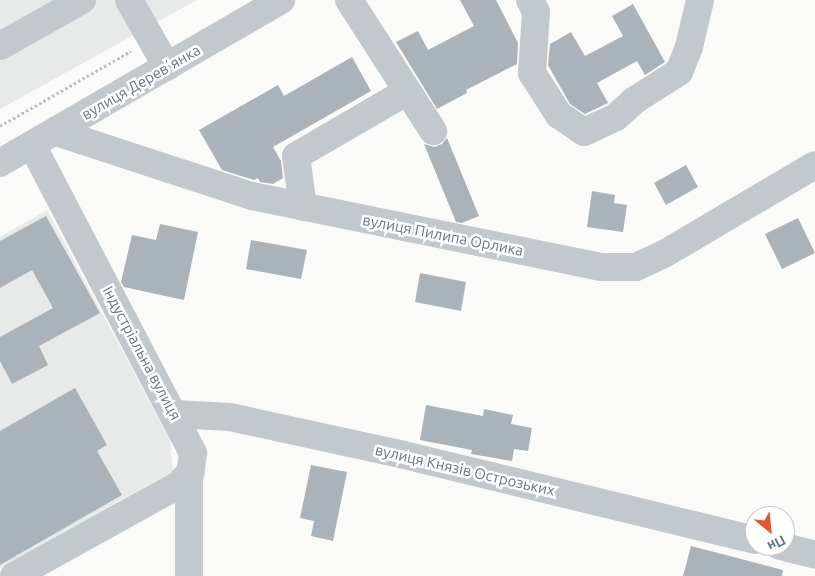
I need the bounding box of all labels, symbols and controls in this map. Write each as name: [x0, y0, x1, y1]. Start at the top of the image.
street label: вулиця Деревʼянка: [78, 41, 204, 123]
street label: вулиця Пилипа Орлика: [361, 211, 525, 259]
street label: Індустріальна вулиця: [99, 283, 185, 423]
street label: вулиця Князів Острозьких: [373, 441, 557, 499]
north arrow: [745, 506, 795, 556]
text: Пн: [765, 532, 788, 555]

